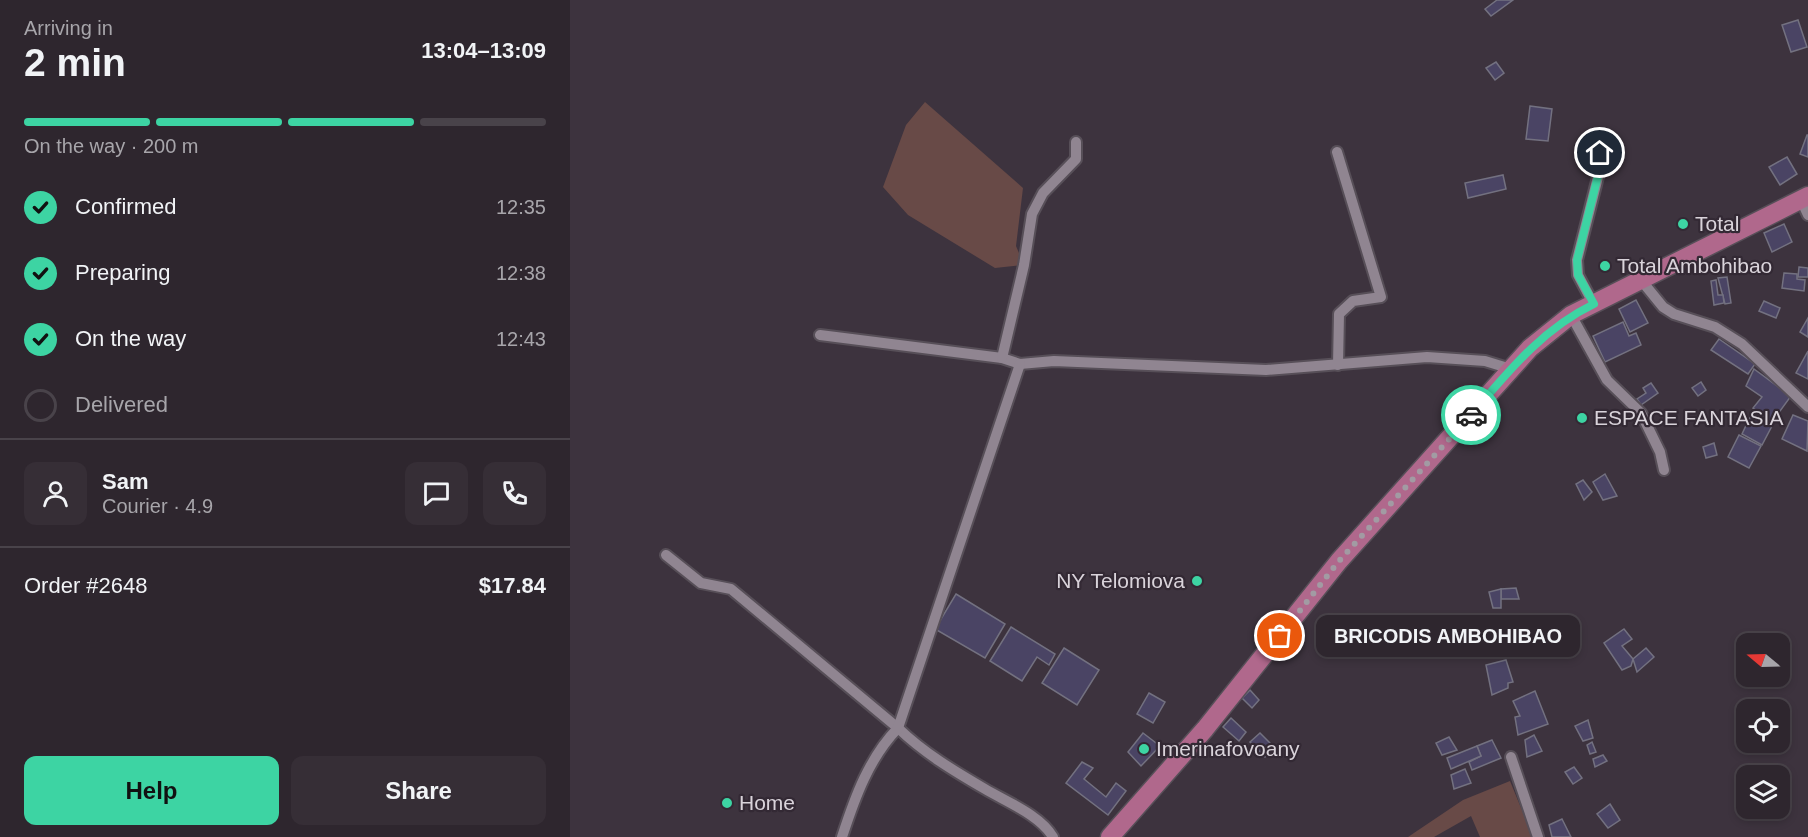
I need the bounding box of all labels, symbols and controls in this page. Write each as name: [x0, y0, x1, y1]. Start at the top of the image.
text: Arriving in: [24, 17, 113, 39]
text: 13:04–13:09: [421, 38, 546, 63]
text: 2 min: [24, 41, 126, 84]
pin: [1574, 127, 1625, 178]
text: On the way · 200 m: [24, 135, 199, 157]
icon: home: [1583, 136, 1616, 169]
icon: check: [24, 191, 57, 224]
text: Confirmed: [75, 194, 176, 219]
text: 12:35: [496, 196, 546, 218]
place label: Total: [1695, 212, 1739, 235]
marker: Total: [1676, 217, 1690, 231]
place label: Total Ambohibao: [1617, 254, 1772, 277]
icon: check: [24, 257, 57, 290]
marker: Total Ambohibao: [1598, 259, 1612, 273]
text: Preparing: [75, 260, 170, 285]
text: 12:38: [496, 262, 546, 284]
icon: check: [24, 323, 57, 356]
text: On the way: [75, 326, 186, 351]
text: 12:43: [496, 328, 546, 350]
courier: [1441, 385, 1501, 445]
text: Delivered: [75, 392, 168, 417]
icon: car: [1455, 399, 1488, 432]
place label: ESPACE FANTASIA: [1594, 406, 1783, 429]
marker: ESPACE FANTASIA: [1575, 411, 1589, 425]
button: person: [24, 462, 87, 525]
button: chat: [405, 462, 468, 525]
button: phone: [483, 462, 546, 525]
text: Sam: [102, 469, 148, 494]
text: Courier · 4.9: [102, 495, 213, 517]
place label: NY Telomiova: [1056, 569, 1185, 592]
text: Order #2648: [24, 573, 148, 598]
text: $17.84: [479, 573, 546, 598]
marker: NY Telomiova: [1190, 574, 1204, 588]
pin: [1254, 610, 1305, 661]
callout: BRICODIS AMBOHIBAO: [1316, 615, 1580, 657]
icon: bag: [1263, 619, 1296, 652]
text: BRICODIS AMBOHIBAO: [1334, 625, 1562, 647]
north arrow: [1736, 633, 1790, 687]
map controls: [1736, 633, 1790, 819]
button: locate: [1736, 699, 1790, 753]
place label: Imerinafovoany: [1156, 737, 1300, 760]
marker: Imerinafovoany: [1137, 742, 1151, 756]
button: Help: [24, 756, 279, 825]
button: Share: [291, 756, 546, 825]
button: layers: [1736, 765, 1790, 819]
place label: Home: [739, 791, 795, 814]
marker: Home: [720, 796, 734, 810]

